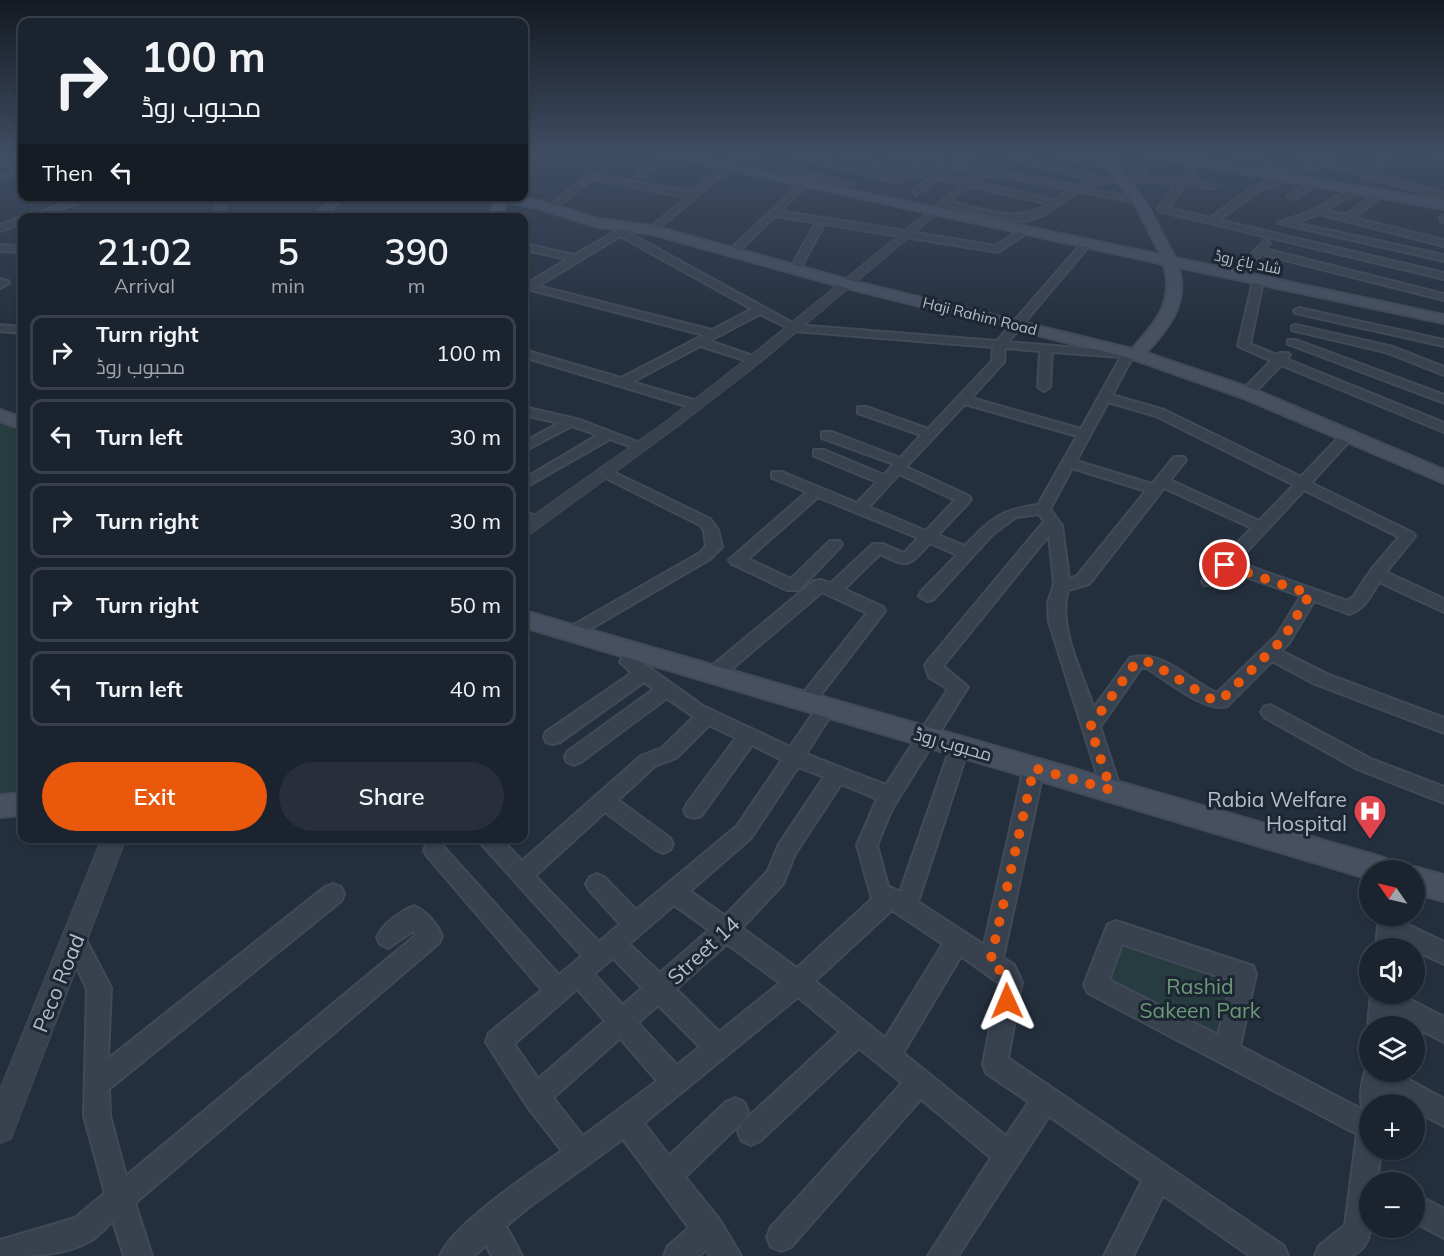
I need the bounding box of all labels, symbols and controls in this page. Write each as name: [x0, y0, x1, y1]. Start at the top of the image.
text: 100 m: [141, 30, 266, 83]
icon: right: [42, 42, 120, 120]
text: محبوب روڈ: [141, 90, 261, 124]
icon: left: [105, 156, 138, 189]
text: Then: [42, 159, 93, 187]
text: 21:02: [97, 229, 192, 274]
text: 5: [277, 229, 299, 274]
text: 390: [384, 229, 449, 274]
street label: شاد باغ روڈ: [1212, 246, 1283, 280]
text: Arrival: [114, 273, 175, 298]
text: min: [271, 273, 305, 298]
text: m: [408, 273, 425, 298]
street label: Haji Rahim Road: [921, 293, 1039, 339]
text: Turn right: [96, 320, 199, 348]
icon: right: [45, 336, 78, 369]
text: 100 m: [436, 339, 501, 367]
text: محبوب روڈ: [96, 354, 185, 379]
icon: left: [45, 420, 78, 453]
text: Turn left: [96, 423, 183, 451]
text: 30 m: [450, 423, 501, 451]
icon: right: [45, 504, 78, 537]
text: Turn right: [96, 507, 199, 535]
text: 30 m: [450, 507, 501, 535]
pin: [1199, 539, 1250, 590]
icon: arrive: [1208, 548, 1241, 581]
icon: right: [45, 588, 78, 621]
text: Turn right: [96, 591, 199, 619]
text: 50 m: [450, 591, 501, 619]
icon: left: [45, 672, 78, 705]
text: Turn left: [96, 675, 183, 703]
text: 40 m: [450, 675, 501, 703]
street label: محبوب روڈ: [911, 722, 995, 766]
button: Exit: [42, 762, 267, 831]
button: Share: [279, 762, 504, 831]
place label: Rabia Welfare Hospital: [1207, 786, 1347, 836]
hospital icon: Rabia Welfare Hospital: [1352, 793, 1388, 840]
north arrow: [1359, 860, 1425, 926]
map controls: [1359, 860, 1425, 1238]
street label: Street 14: [662, 910, 745, 990]
street label: Peco Road: [27, 930, 89, 1036]
button: sound: [1359, 938, 1425, 1004]
position arrow: [975, 969, 1039, 1033]
park label: Rashid Sakeen Park: [1139, 973, 1261, 1023]
button: layers: [1359, 1016, 1425, 1082]
button: +: [1359, 1094, 1425, 1160]
button: −: [1359, 1172, 1425, 1238]

